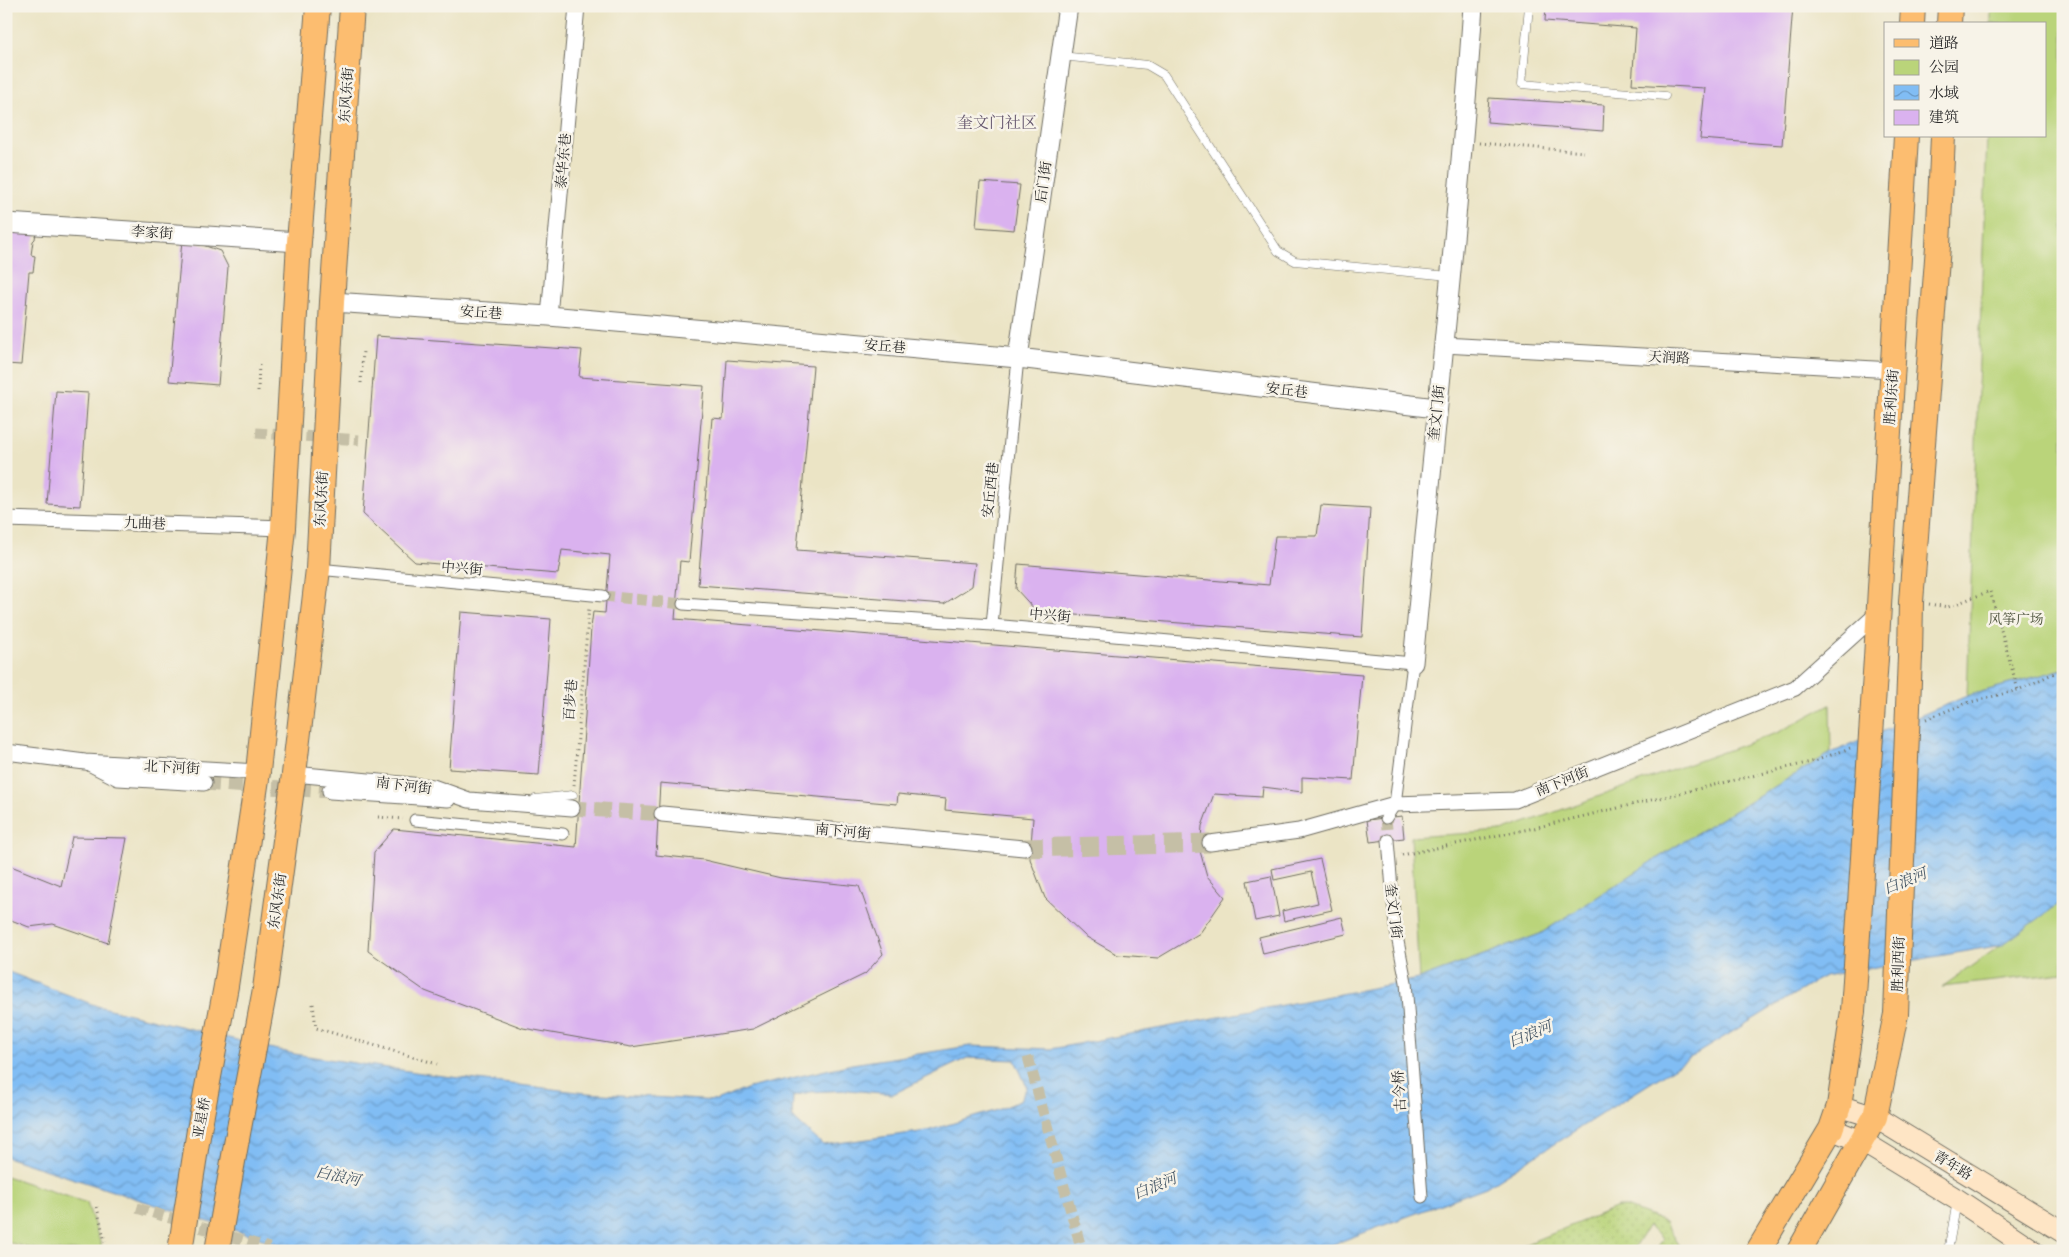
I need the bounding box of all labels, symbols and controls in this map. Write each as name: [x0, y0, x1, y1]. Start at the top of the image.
legend: [1884, 22, 2046, 138]
text: 道路: [1929, 34, 1959, 53]
text: 公园: [1929, 58, 1959, 77]
street label: 东风东街: [336, 67, 358, 124]
text: 水域: [1929, 84, 1959, 103]
text: 建筑: [1929, 108, 1959, 127]
district label: 奎文门社区: [957, 114, 1037, 134]
street label: 泰华东巷: [553, 132, 575, 190]
street label: 后门街: [1032, 160, 1056, 204]
street label: 李家街: [130, 223, 174, 243]
street label: 安丘巷: [459, 303, 503, 323]
street label: 安丘巷: [863, 336, 907, 358]
street label: 天润路: [1648, 348, 1690, 368]
street label: 胜利东街: [1881, 369, 1903, 426]
street label: 安丘巷: [1265, 380, 1309, 402]
street label: 奎文门街: [1425, 384, 1449, 442]
street label: 安丘西巷: [979, 461, 1003, 519]
street label: 东风东街: [312, 471, 332, 527]
street label: 九曲巷: [124, 514, 166, 534]
street label: 中兴街: [440, 558, 484, 580]
street label: 中兴街: [1028, 605, 1072, 627]
park label: 风筝广场: [1988, 611, 2044, 629]
street label: 百步巷: [560, 678, 582, 722]
street label: 北下河街: [144, 758, 200, 778]
street label: 南下河街: [1533, 763, 1592, 801]
street label: 南下河街: [375, 774, 433, 798]
street label: 南下河街: [814, 821, 872, 843]
water label: 白浪河: [1881, 863, 1932, 899]
street label: 东风东街: [265, 872, 291, 930]
street label: 奎文门街: [1381, 882, 1405, 940]
street label: 胜利西街: [1889, 936, 1909, 992]
water label: 白浪河: [1506, 1016, 1557, 1052]
street label: 古今桥: [1390, 1069, 1410, 1113]
street label: 亚星桥: [189, 1096, 214, 1140]
street label: 青年路: [1930, 1147, 1975, 1184]
water label: 白浪河: [314, 1163, 365, 1191]
water label: 白浪河: [1131, 1168, 1182, 1204]

